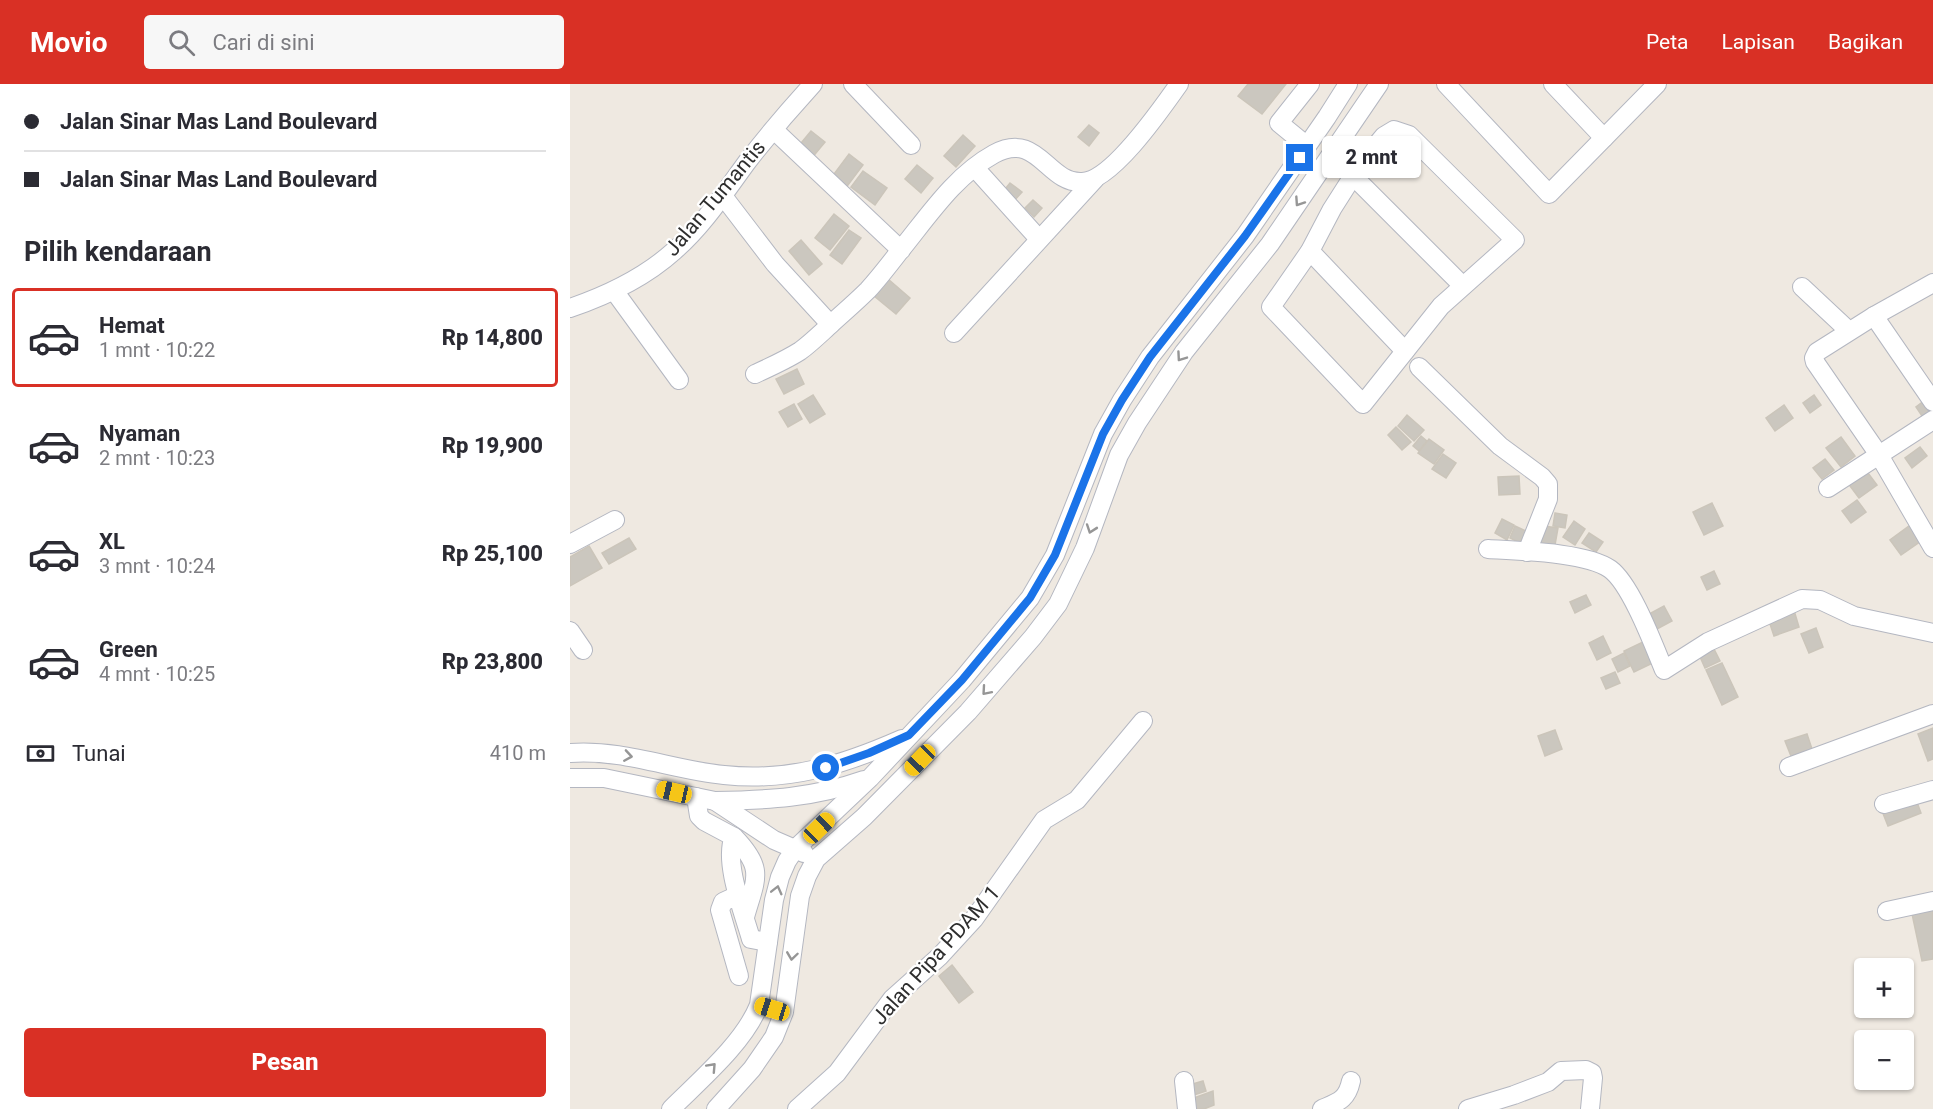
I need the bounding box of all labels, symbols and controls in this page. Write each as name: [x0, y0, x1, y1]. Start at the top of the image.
search box: [144, 15, 564, 69]
text: Movio: [30, 26, 108, 59]
icon: search: [165, 26, 198, 59]
text: Cari di sini: [213, 30, 314, 55]
text: Peta: [1646, 30, 1688, 54]
text: Lapisan: [1721, 30, 1795, 54]
text: Bagikan: [1828, 30, 1903, 54]
text: Jalan Sinar Mas Land Boulevard: [60, 109, 377, 134]
street label: Jalan Tumantis: [660, 135, 770, 261]
callout: 2 mnt: [1321, 137, 1420, 179]
route end: [1286, 144, 1313, 171]
text: 2 mnt: [1346, 145, 1397, 169]
text: Jalan Sinar Mas Land Boulevard: [60, 167, 377, 192]
one-way arrow: [1295, 195, 1306, 206]
text: Pilih kendaraan: [24, 236, 212, 268]
icon: car: [27, 311, 81, 365]
text: Hemat: [99, 313, 165, 338]
text: Rp 14,800: [442, 325, 543, 350]
text: 1 mnt · 10:22: [99, 338, 215, 362]
one-way arrow: [1177, 351, 1188, 362]
icon: car: [27, 419, 81, 473]
text: Nyaman: [99, 421, 180, 446]
text: Rp 19,900: [442, 433, 543, 458]
text: 2 mnt · 10:23: [99, 446, 215, 470]
one-way arrow: [1086, 523, 1099, 534]
icon: car: [27, 527, 81, 581]
text: XL: [99, 529, 125, 554]
text: Rp 25,100: [442, 541, 543, 566]
text: 3 mnt · 10:24: [99, 554, 215, 578]
icon: car: [27, 635, 81, 689]
text: Green: [99, 637, 158, 662]
text: Rp 23,800: [442, 649, 543, 674]
text: 4 mnt · 10:25: [99, 662, 215, 686]
one-way arrow: [982, 684, 993, 695]
icon: cash: [24, 737, 57, 770]
text: Tunai: [72, 741, 126, 766]
text: 410 m: [490, 741, 546, 765]
car: [901, 741, 939, 779]
one-way arrow: [624, 750, 633, 762]
route start: [812, 754, 839, 781]
car: [654, 779, 694, 805]
car: [800, 809, 838, 847]
street label: Jalan Pipa PDAM 1: [867, 880, 1005, 1030]
one-way arrow: [769, 885, 782, 895]
one-way arrow: [787, 951, 799, 961]
map controls: [1854, 958, 1914, 1090]
button: +: [1854, 958, 1914, 1018]
car: [752, 995, 792, 1023]
button: Pesan: [24, 1028, 546, 1097]
button: −: [1854, 1030, 1914, 1090]
one-way arrow: [705, 1064, 716, 1075]

